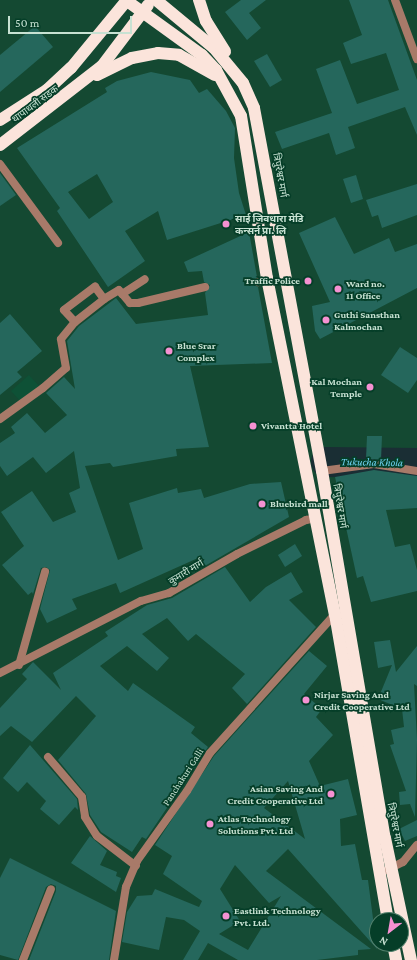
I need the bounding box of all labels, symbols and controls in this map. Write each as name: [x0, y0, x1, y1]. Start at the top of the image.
scale bar: [10, 8, 134, 34]
text: 50 m: [15, 16, 39, 30]
street label: थापाथली सडक: [10, 83, 60, 125]
street label: त्रिपुरेश्वर मार्ग: [270, 152, 290, 198]
place label: साई जिवधारा मेडि कन्सर्न प्रा. लि: [235, 212, 304, 236]
marker: साई जिवधारा मेडि कन्सर्न प्रा. लि: [220, 218, 232, 230]
place label: Traffic Police: [244, 275, 300, 287]
marker: Traffic Police: [303, 276, 313, 286]
place label: Ward no. 11 Office: [346, 277, 385, 300]
marker: Ward no. 11 Office: [333, 284, 343, 294]
place label: Guthi Sansthan Kalmochan: [334, 308, 400, 332]
marker: Guthi Sansthan Kalmochan: [321, 315, 331, 325]
place label: Blue Srar Complex: [177, 339, 216, 362]
marker: Blue Srar Complex: [164, 346, 174, 356]
place label: Kal Mochan Temple: [311, 375, 362, 398]
marker: Kal Mochan Temple: [365, 382, 375, 392]
place label: Vivantta Hotel: [261, 420, 322, 432]
marker: Vivantta Hotel: [248, 421, 258, 431]
water label: Tukucha Khola: [341, 455, 403, 469]
street label: त्रिपुरेश्वर मार्ग: [331, 483, 349, 529]
place label: Bluebird mall: [270, 498, 328, 510]
marker: Bluebird mall: [257, 499, 267, 509]
street label: कुमारी मार्ग: [166, 557, 206, 587]
place label: Nirjar Saving And Credit Cooperative Ltd: [314, 688, 410, 712]
marker: Nirjar Saving And Credit Cooperative Ltd: [301, 695, 311, 705]
street label: Panchakuri Galli: [160, 746, 206, 808]
place label: Asian Saving And Credit Cooperative Ltd: [227, 782, 323, 806]
marker: Asian Saving And Credit Cooperative Ltd: [326, 789, 336, 799]
street label: त्रिपुरेश्वर मार्ग: [385, 802, 405, 848]
place label: Atlas Technology Solutions Pvt. Ltd: [218, 812, 293, 836]
marker: Atlas Technology Solutions Pvt. Ltd: [205, 819, 215, 829]
place label: Eastlink Technology Pvt. Ltd.: [234, 904, 321, 928]
marker: Eastlink Technology Pvt. Ltd.: [221, 911, 231, 921]
north arrow: [369, 912, 409, 952]
text: N: [377, 934, 390, 949]

